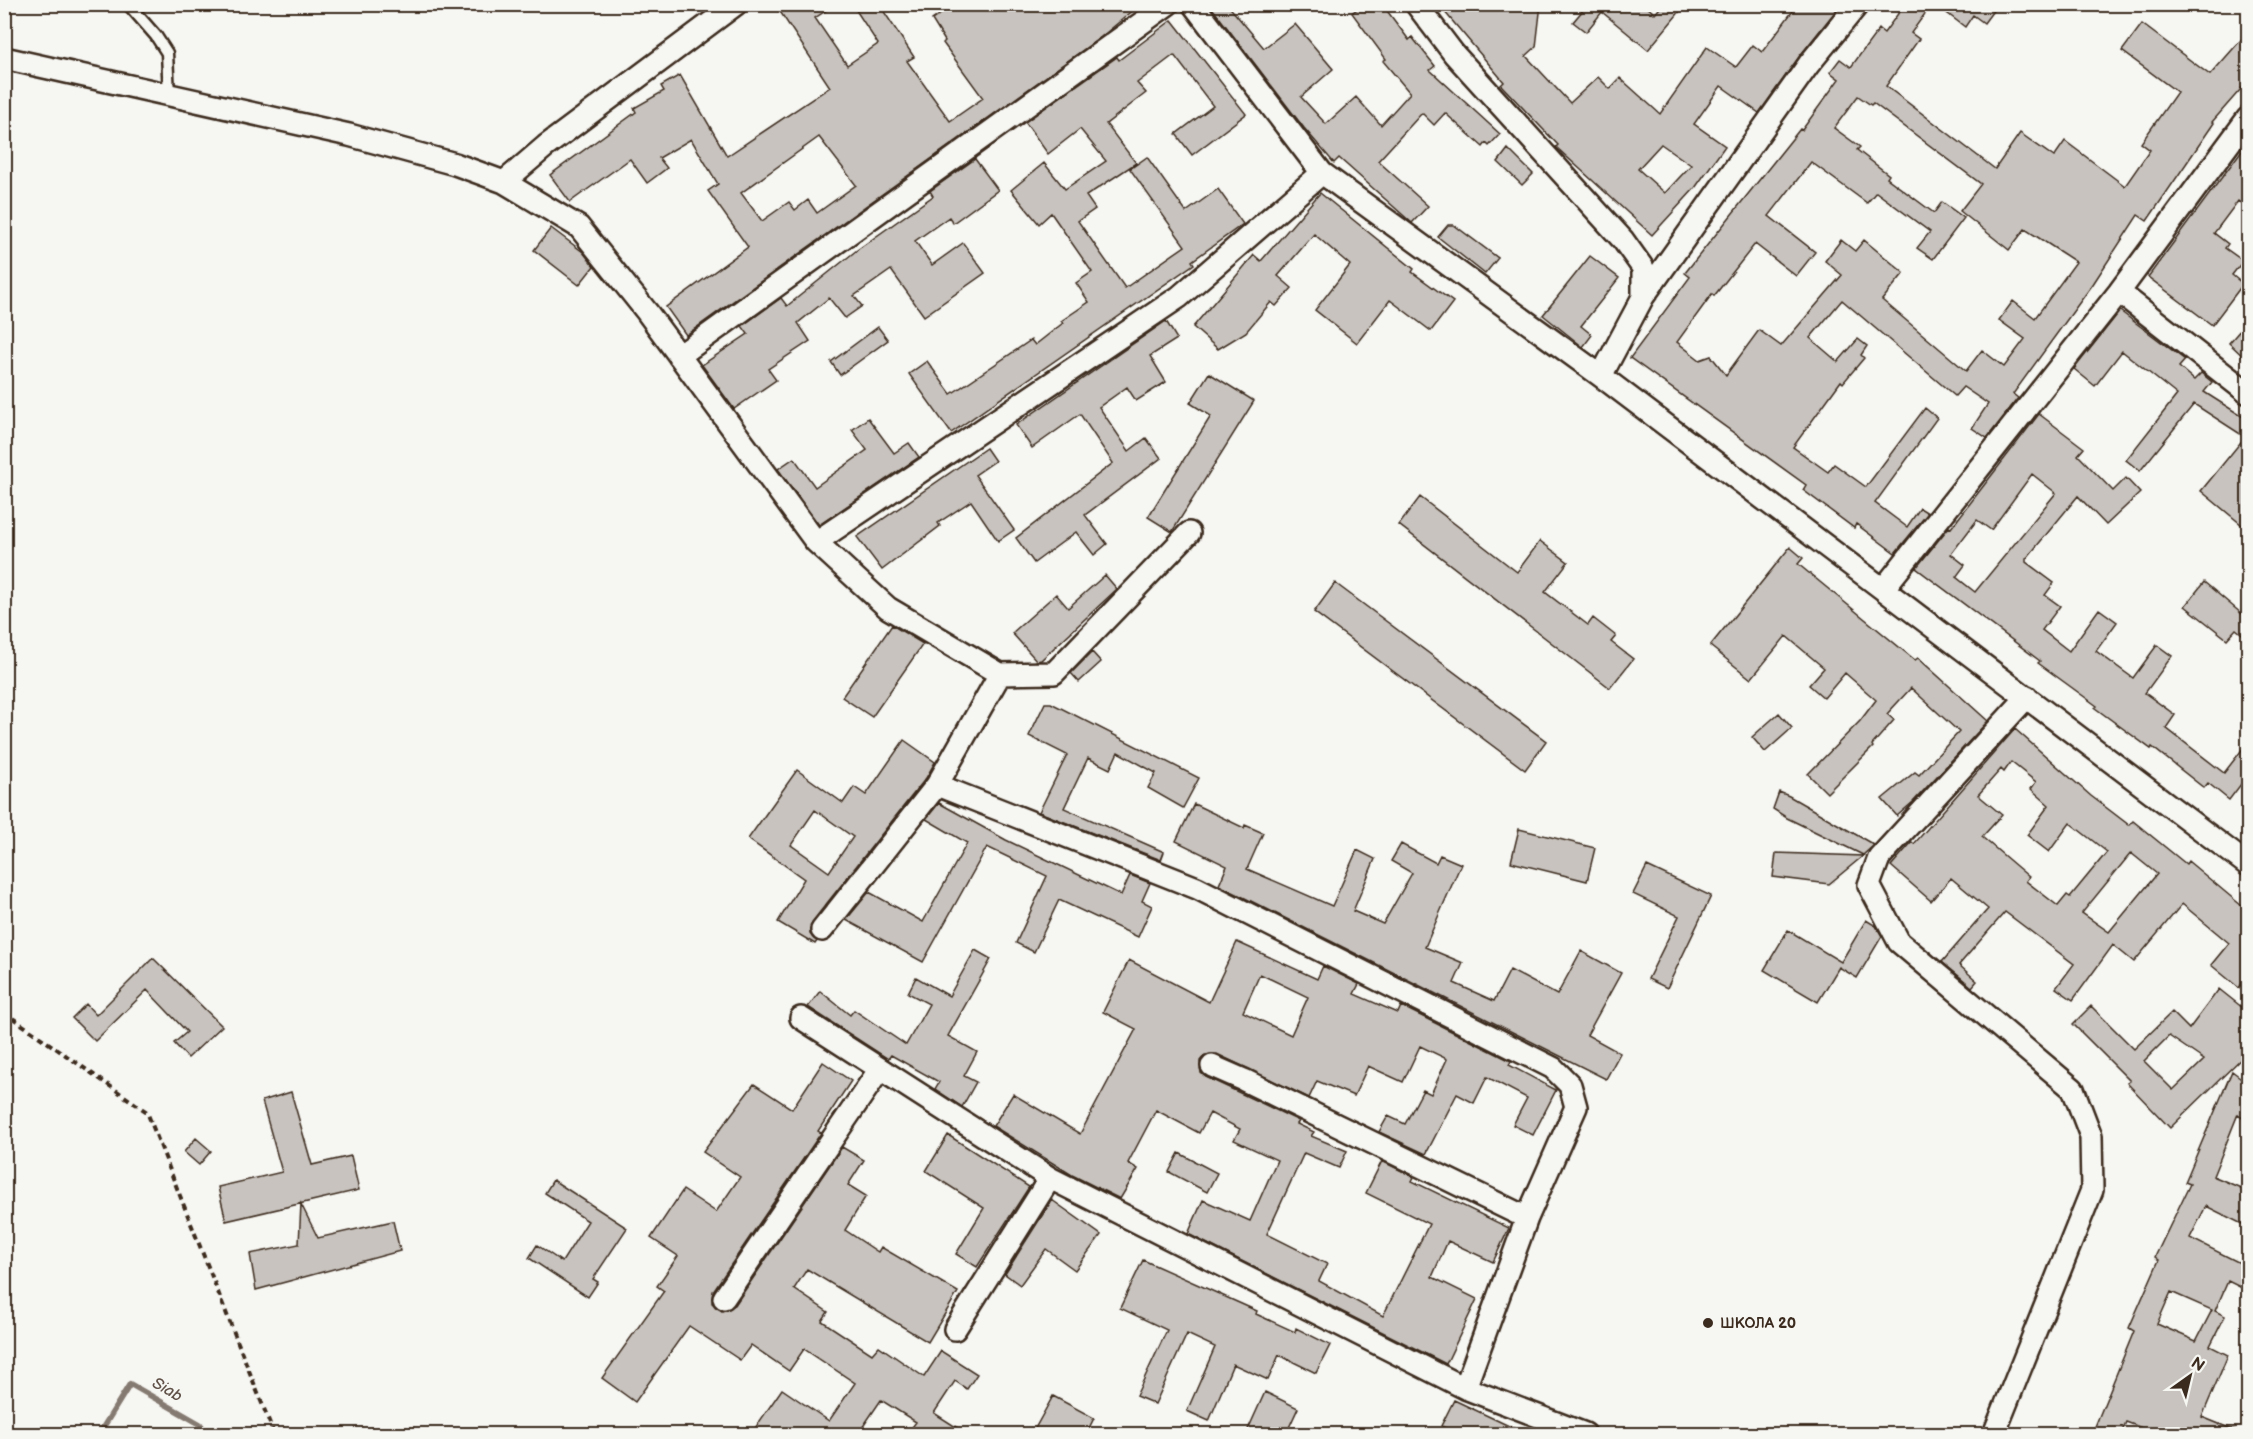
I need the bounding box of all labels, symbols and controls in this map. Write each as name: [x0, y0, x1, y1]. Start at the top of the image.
place label: ШКОЛА 20: [1720, 1314, 1796, 1333]
marker: ШКОЛА 20: [1701, 1316, 1715, 1330]
north arrow: [2160, 1346, 2220, 1406]
text: N: [2187, 1354, 2208, 1376]
water label: Siab: [148, 1374, 186, 1406]

